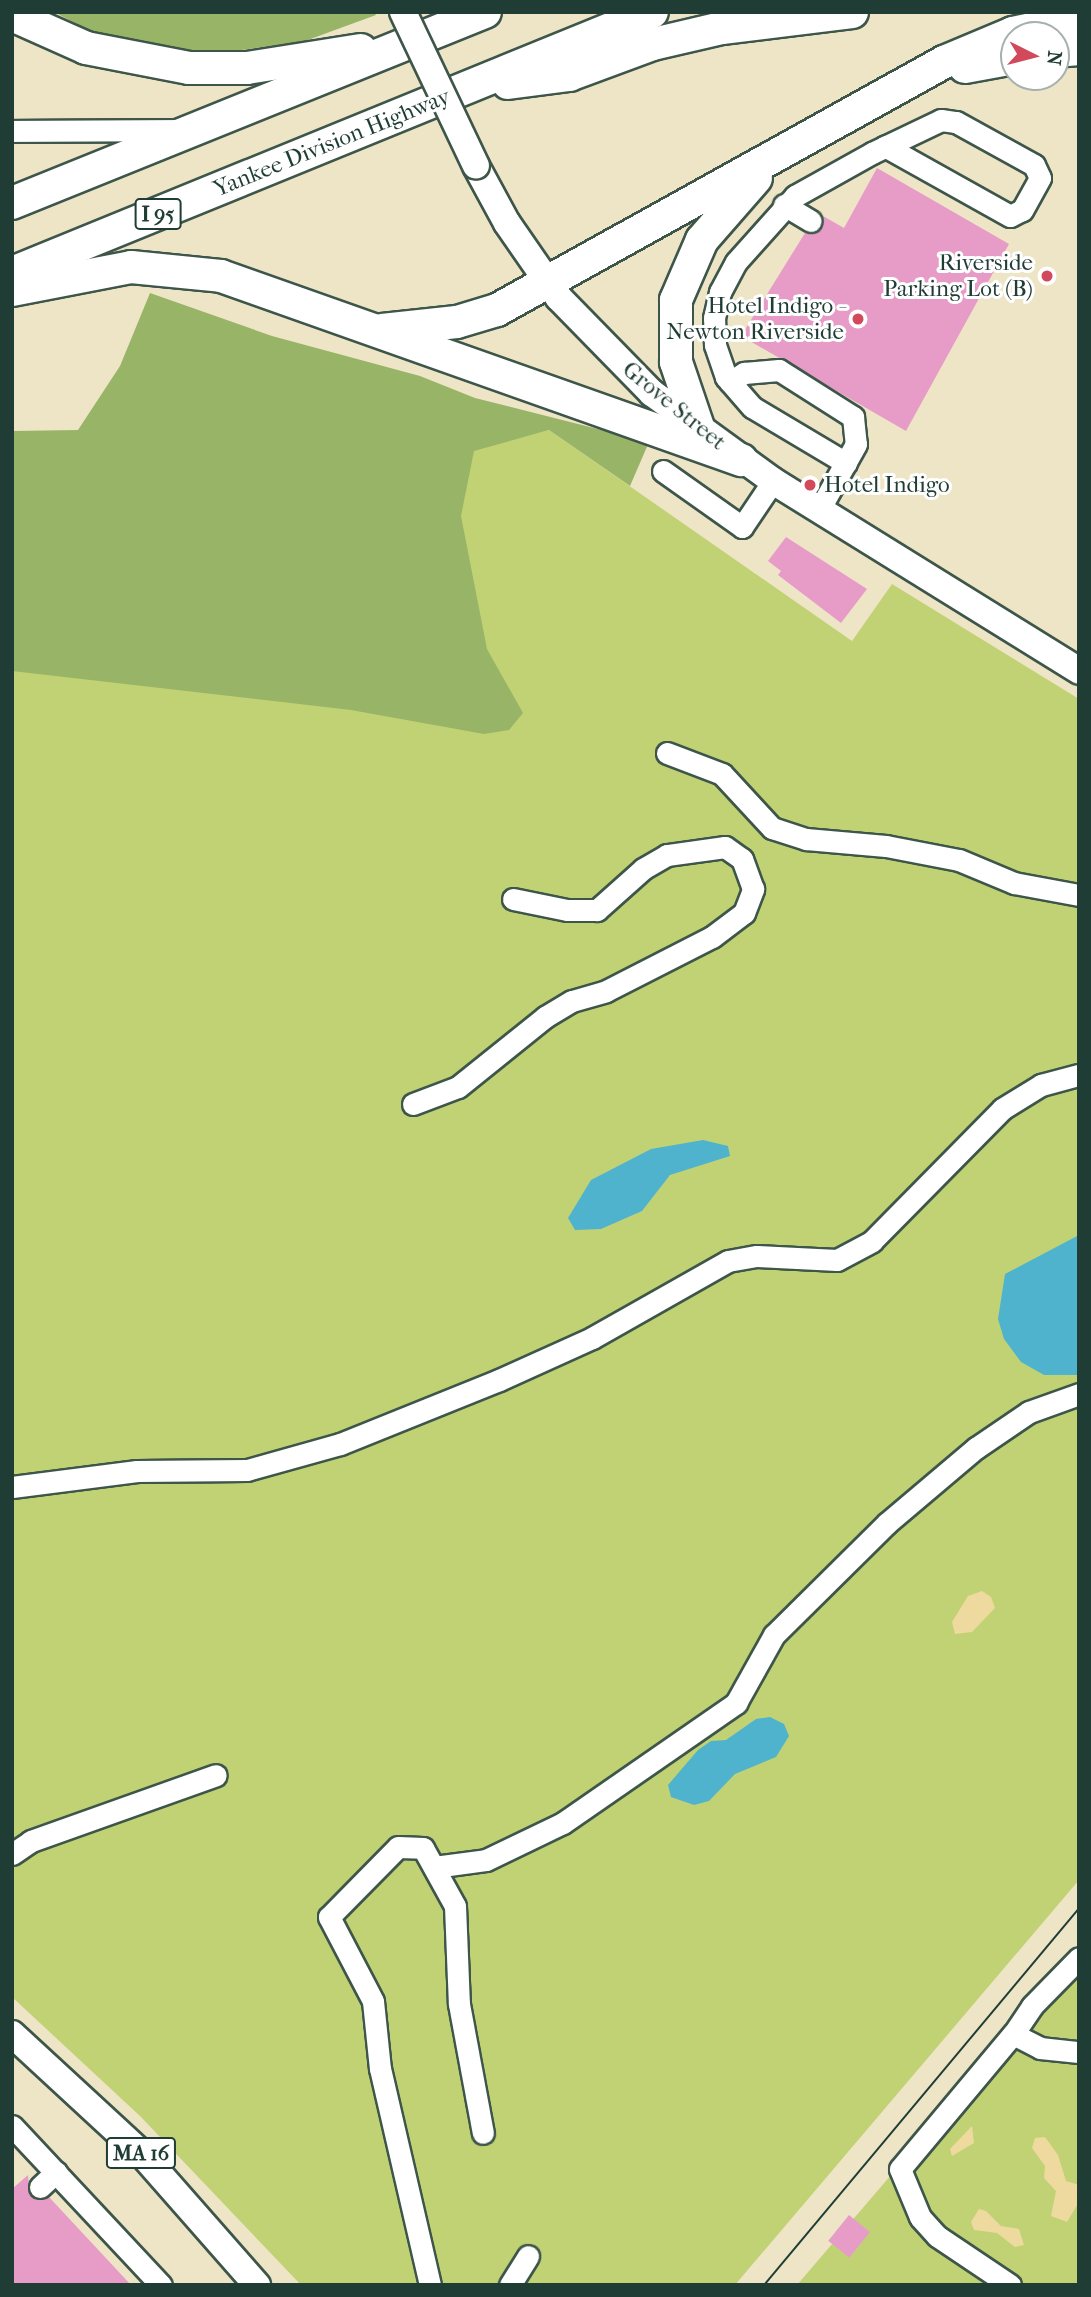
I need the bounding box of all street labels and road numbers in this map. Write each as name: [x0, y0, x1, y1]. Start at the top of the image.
street label: Yankee Division Highway: [209, 83, 455, 203]
road number: I 95: [134, 196, 182, 232]
street label: Grove Street: [617, 356, 731, 456]
road number: MA 16: [104, 2136, 178, 2170]

